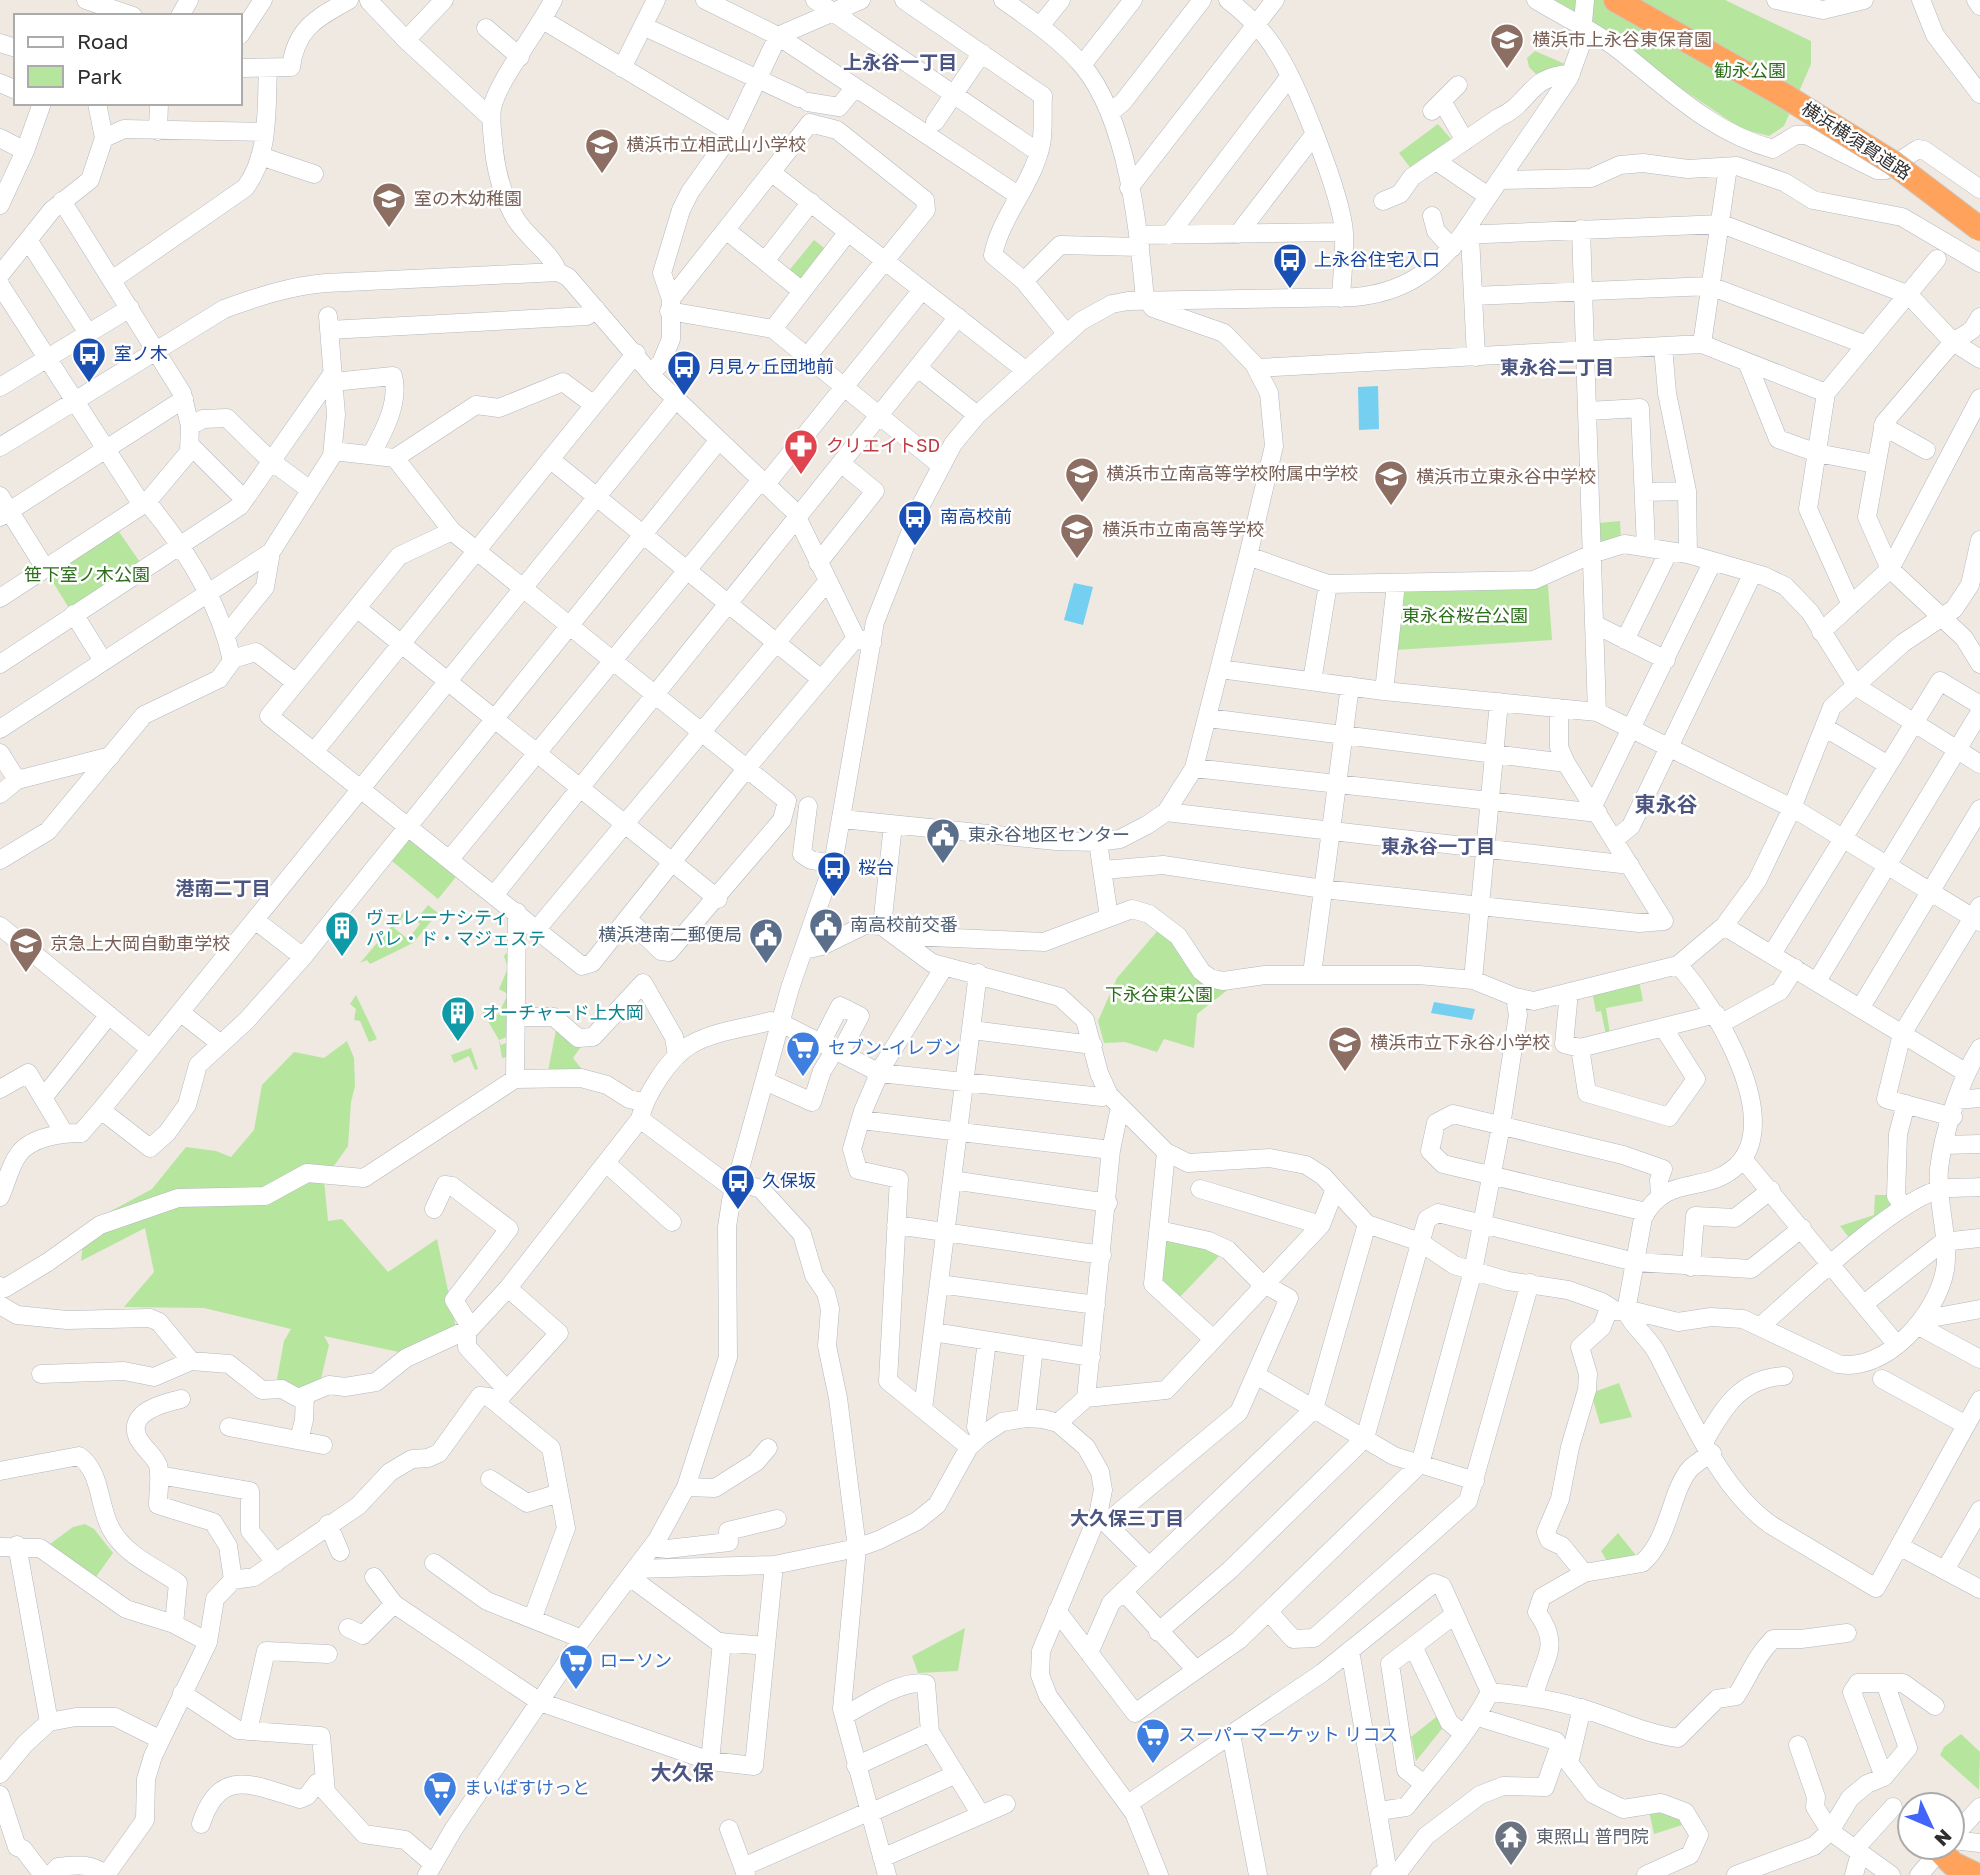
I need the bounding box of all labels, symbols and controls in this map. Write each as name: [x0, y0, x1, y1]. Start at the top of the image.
legend: [14, 14, 242, 105]
school or university icon: 横浜市上永谷東保育園: [1488, 21, 1526, 70]
text: Road: [77, 28, 128, 54]
place label: 横浜市上永谷東保育園: [1532, 28, 1712, 50]
district label: 上永谷一丁目: [843, 50, 957, 73]
park label: 勧永公園: [1714, 59, 1786, 81]
text: Park: [77, 63, 123, 89]
street label: 横浜横須賀道路: [1798, 97, 1915, 184]
school or university icon: 横浜市立相武山小学校: [583, 126, 621, 175]
place label: 横浜市立相武山小学校: [626, 133, 806, 155]
school or university icon: 室の木幼稚園: [370, 180, 408, 229]
place label: 室の木幼稚園: [414, 187, 522, 209]
bus stop icon: 上永谷住宅入口: [1271, 241, 1309, 290]
place label: 上永谷住宅入口: [1314, 248, 1440, 270]
bus stop icon: 室ノ木: [70, 335, 108, 384]
place label: 室ノ木: [114, 342, 168, 364]
bus stop icon: 月見ヶ丘団地前: [665, 348, 703, 397]
place label: 月見ヶ丘団地前: [708, 355, 834, 377]
district label: 東永谷二丁目: [1500, 355, 1614, 378]
pharmacy icon: クリエイトSD: [782, 427, 820, 476]
place label: クリエイトSD: [826, 434, 940, 456]
school or university icon: 横浜市立南高等学校附属中学校: [1063, 455, 1101, 504]
school or university icon: 横浜市立東永谷中学校: [1372, 458, 1410, 507]
place label: 横浜市立南高等学校附属中学校: [1106, 462, 1358, 484]
place label: 横浜市立東永谷中学校: [1416, 465, 1596, 487]
bus stop icon: 南高校前: [896, 498, 934, 547]
place label: 南高校前: [940, 505, 1012, 527]
school or university icon: 横浜市立南高等学校: [1058, 511, 1096, 560]
place label: 横浜市立南高等学校: [1102, 518, 1264, 540]
park label: 笹下室ノ木公園: [24, 563, 150, 585]
park label: 東永谷桜台公園: [1402, 604, 1528, 626]
district label: 東永谷: [1635, 791, 1698, 817]
public building icon: 東永谷地区センター: [924, 816, 962, 865]
place label: 東永谷地区センター: [968, 823, 1130, 845]
district label: 東永谷一丁目: [1381, 834, 1495, 857]
bus stop icon: 桜台: [815, 849, 853, 898]
place label: 桜台: [858, 856, 894, 878]
district label: 港南二丁目: [175, 876, 271, 899]
place label: ヴェレーナシティ パレ・ド・マジェステ: [366, 906, 546, 949]
public building icon: 南高校前交番: [807, 906, 845, 955]
building icon: ヴェレーナシティ パレ・ド・マジェステ: [323, 909, 361, 958]
place label: 南高校前交番: [850, 913, 958, 935]
public building icon: 横浜港南二郵便局: [747, 916, 785, 965]
place label: 横浜港南二郵便局: [598, 923, 742, 945]
school or university icon: 京急上大岡自動車学校: [7, 925, 45, 974]
place label: 京急上大岡自動車学校: [50, 932, 230, 954]
park label: 下永谷東公園: [1105, 983, 1213, 1005]
building icon: オーチャード上大岡: [439, 994, 477, 1043]
place label: オーチャード上大岡: [482, 1001, 644, 1023]
school or university icon: 横浜市立下永谷小学校: [1326, 1024, 1364, 1073]
supermarket icon: セブン-イレブン: [784, 1029, 822, 1078]
place label: 横浜市立下永谷小学校: [1370, 1031, 1550, 1053]
place label: セブン-イレブン: [828, 1036, 961, 1058]
bus stop icon: 久保坂: [719, 1162, 757, 1211]
place label: 久保坂: [762, 1169, 816, 1191]
district label: 大久保三丁目: [1070, 1506, 1184, 1529]
supermarket icon: ローソン: [557, 1642, 595, 1691]
place label: ローソン: [600, 1649, 672, 1671]
supermarket icon: スーパーマーケット リコス: [1134, 1716, 1172, 1765]
place label: スーパーマーケット リコス: [1178, 1723, 1398, 1745]
district label: 大久保: [651, 1759, 714, 1785]
supermarket icon: まいばすけっと: [421, 1769, 459, 1818]
place label: まいばすけっと: [464, 1776, 590, 1798]
north arrow: [1896, 1791, 1966, 1861]
temple icon: 東照山 普門院: [1492, 1818, 1530, 1867]
place label: 東照山 普門院: [1536, 1825, 1649, 1847]
text: N: [1930, 1825, 1957, 1851]

